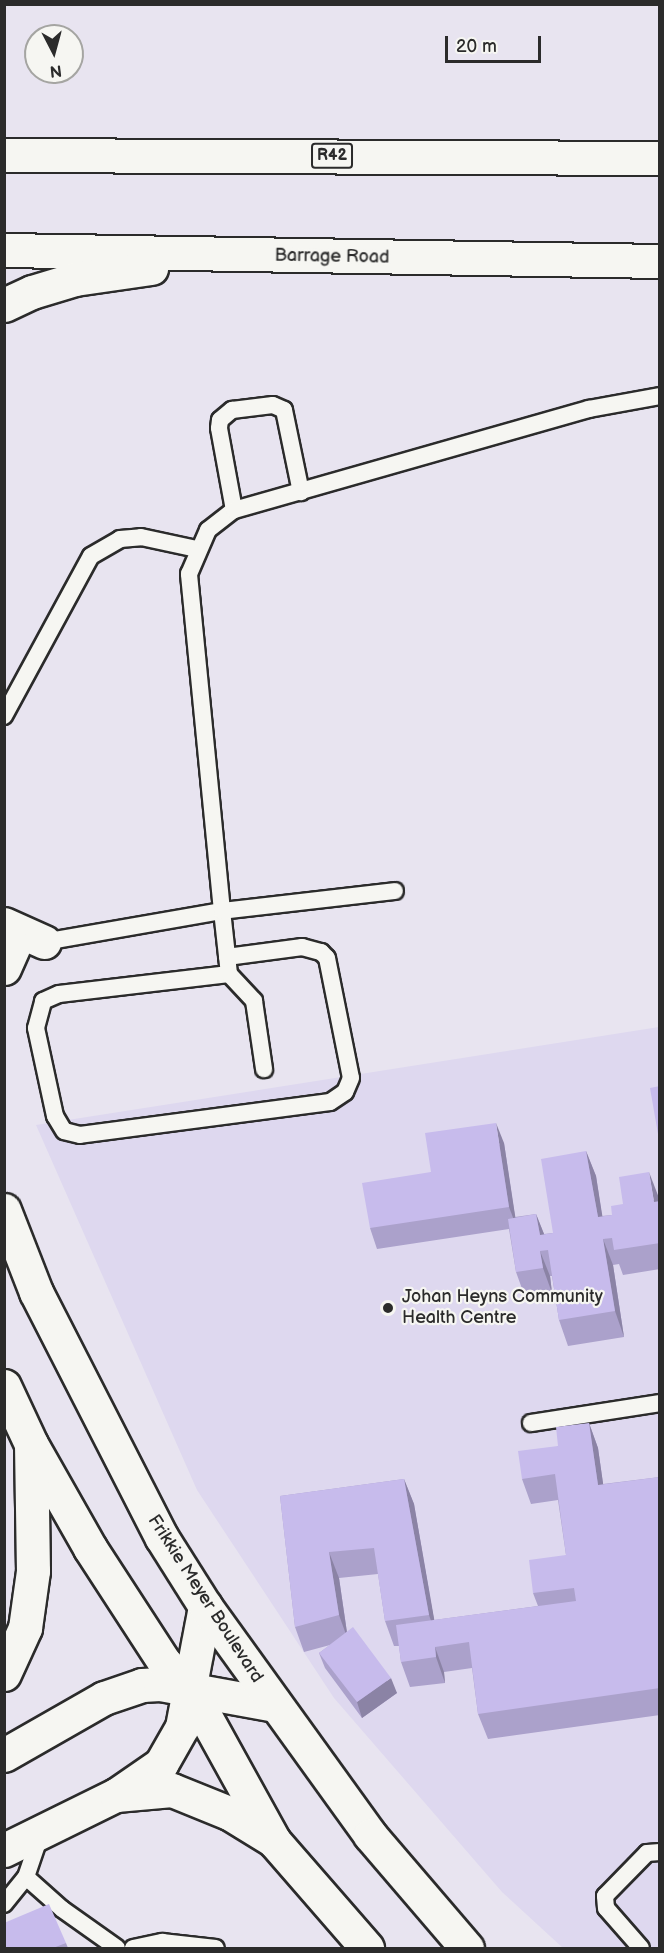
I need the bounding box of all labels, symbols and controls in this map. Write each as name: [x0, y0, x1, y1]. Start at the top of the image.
north arrow: [24, 24, 84, 84]
scale bar: [448, 24, 544, 62]
text: 20 m: [456, 36, 497, 57]
text: N: [49, 60, 63, 80]
road number: R42: [311, 143, 353, 169]
street label: Barrage Road: [274, 245, 390, 269]
place label: Johan Heyns Community Health Centre: [402, 1287, 603, 1330]
marker: Johan Heyns Community Health Centre: [379, 1299, 397, 1317]
street label: Frikkie Meyer Boulevard: [143, 1511, 267, 1687]

